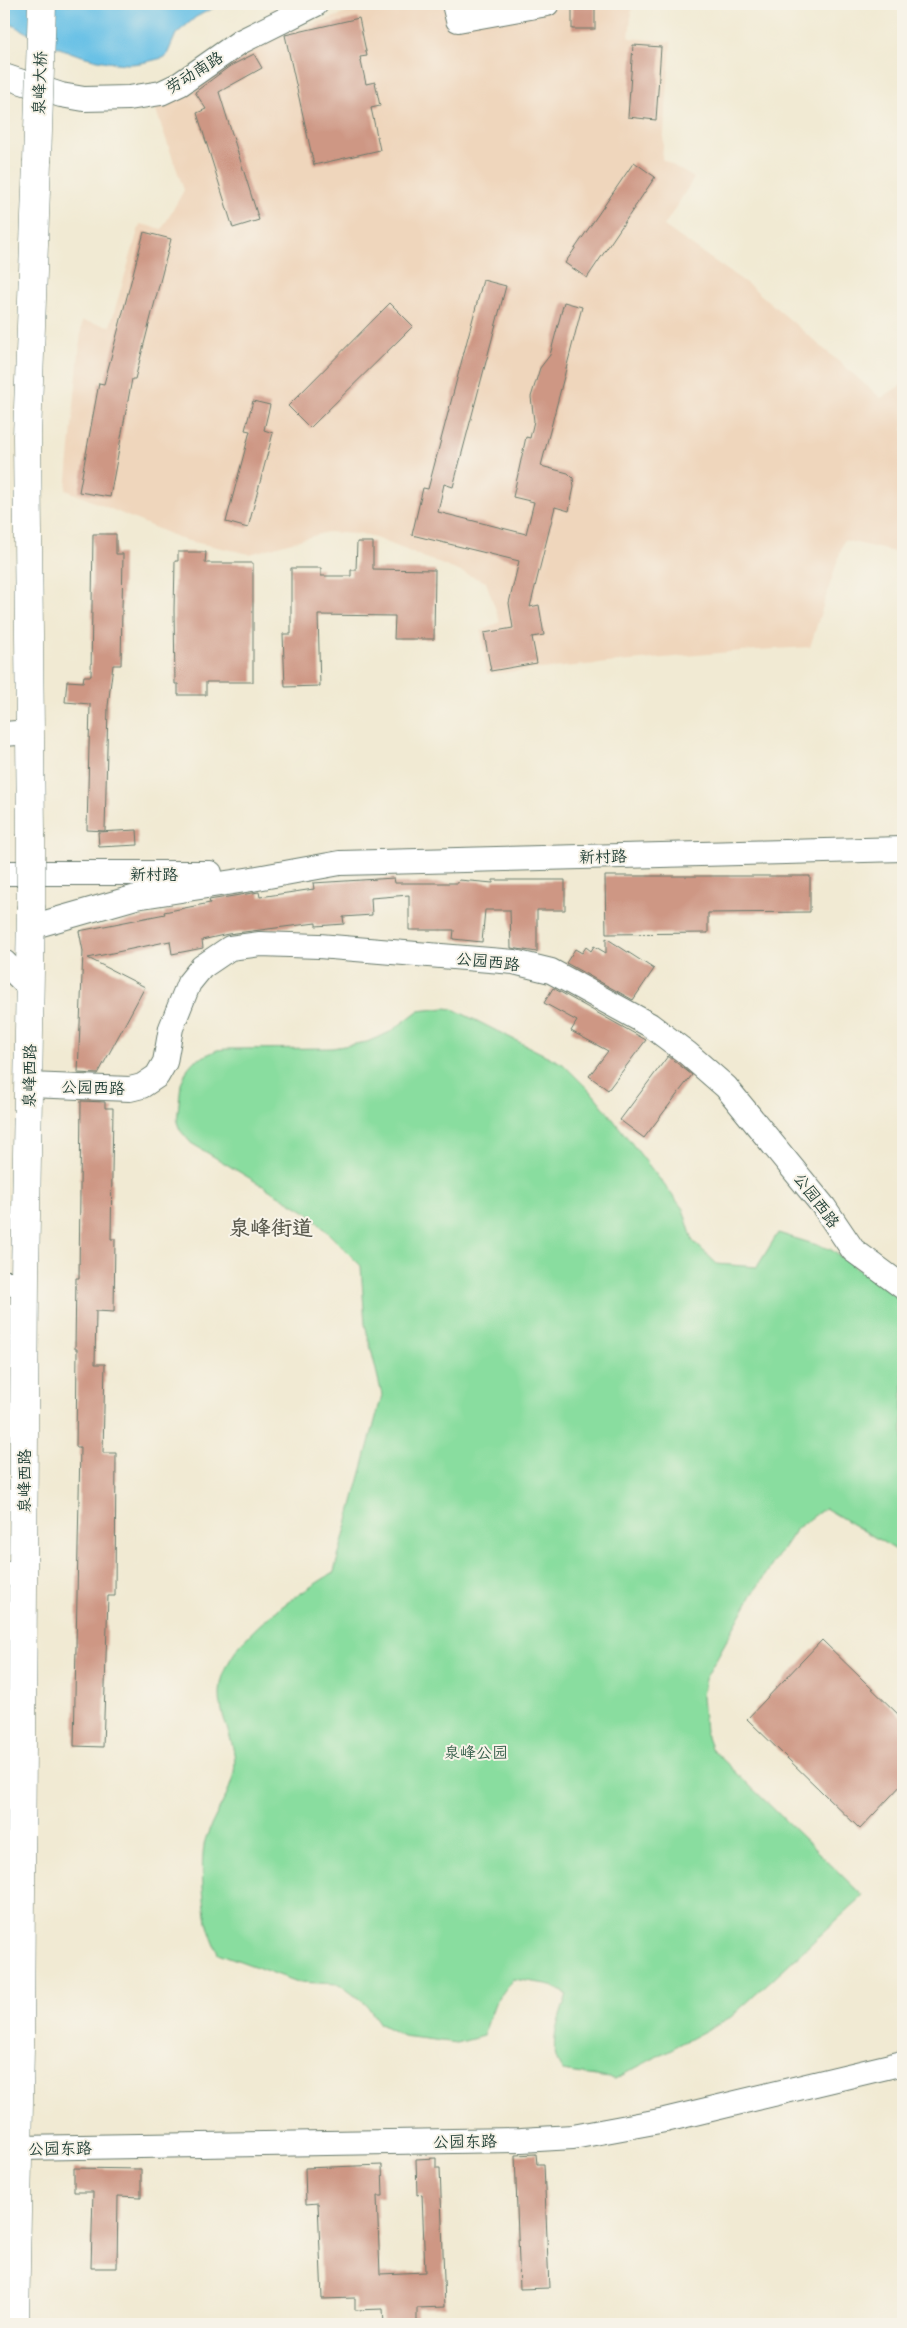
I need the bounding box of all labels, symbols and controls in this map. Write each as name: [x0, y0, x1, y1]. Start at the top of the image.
street label: 劳动南路: [162, 47, 226, 97]
street label: 泉峰大桥: [29, 51, 50, 115]
street label: 新村路: [579, 847, 627, 866]
street label: 新村路: [130, 865, 178, 884]
street label: 公园西路: [455, 949, 521, 974]
street label: 泉峰西路: [19, 1044, 40, 1108]
street label: 公园西路: [61, 1077, 125, 1098]
street label: 公园西路: [790, 1169, 843, 1232]
district label: 泉峰街道: [229, 1215, 313, 1240]
street label: 泉峰西路: [15, 1449, 34, 1513]
park label: 泉峰公园: [444, 1743, 508, 1762]
street label: 公园东路: [433, 2131, 497, 2152]
street label: 公园东路: [28, 2138, 92, 2159]

